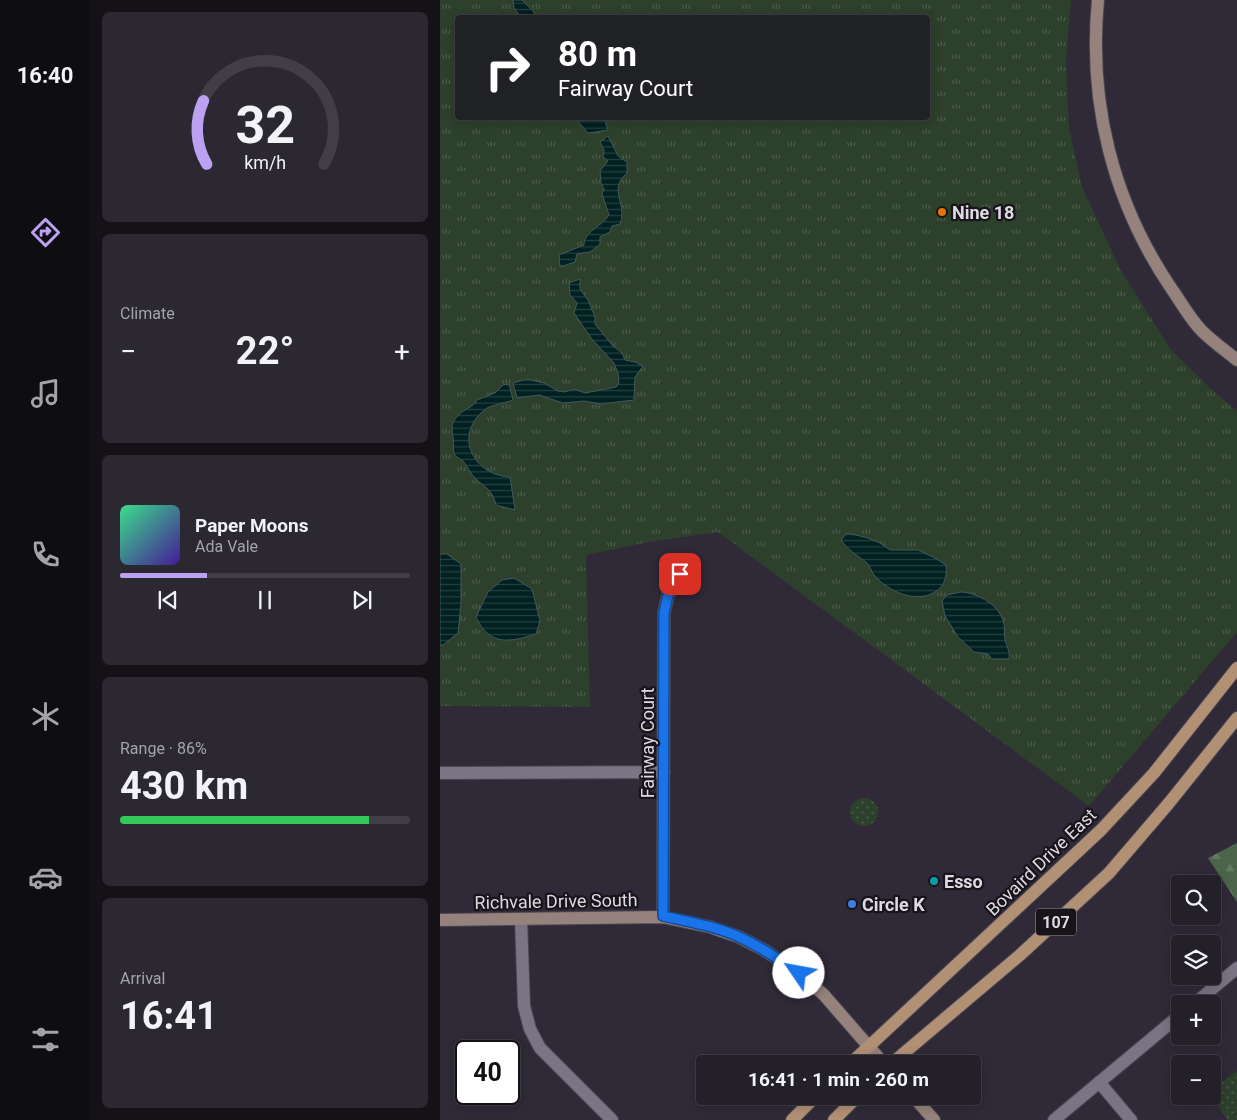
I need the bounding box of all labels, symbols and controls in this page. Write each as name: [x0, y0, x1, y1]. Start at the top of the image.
text: 80 m: [558, 34, 637, 75]
icon: right: [475, 35, 540, 100]
text: 16:40: [17, 63, 73, 88]
text: Fairway Court: [558, 76, 693, 101]
text: 32: [235, 95, 295, 156]
text: km/h: [244, 152, 286, 173]
place label: Nine 18: [952, 202, 1014, 223]
marker: Nine 18: [936, 206, 948, 218]
icon: directions: [28, 215, 63, 250]
text: Climate: [120, 304, 175, 323]
text: 22°: [236, 329, 294, 373]
text: −: [120, 335, 136, 368]
text: +: [394, 335, 410, 368]
icon: music: [28, 376, 63, 411]
text: Paper Moons: [195, 514, 308, 537]
icon: phone: [28, 537, 63, 572]
text: Ada Vale: [195, 537, 258, 556]
pin: [659, 553, 701, 595]
icon: arrive: [666, 560, 694, 588]
icon: previous: [154, 586, 182, 614]
icon: pause: [251, 586, 279, 614]
icon: next: [348, 586, 376, 614]
street label: Fairway Court: [637, 688, 658, 798]
icon: climate: [28, 699, 63, 734]
text: Range · 86%: [120, 739, 207, 758]
text: 430 km: [120, 764, 248, 808]
street label: Bovaird Drive East: [982, 804, 1100, 920]
icon: car: [28, 860, 63, 895]
place label: Esso: [944, 871, 983, 892]
marker: Esso: [928, 875, 940, 887]
map controls: [1171, 875, 1221, 1105]
button: search: [1171, 875, 1221, 925]
street label: Richvale Drive South: [474, 889, 638, 913]
place label: Circle K: [862, 894, 925, 915]
marker: Circle K: [846, 898, 858, 910]
road number: 107: [1036, 909, 1076, 936]
button: layers: [1171, 935, 1221, 985]
position arrow: [772, 946, 824, 998]
text: Arrival: [120, 969, 165, 988]
text: 16:41: [120, 994, 218, 1038]
button: +: [1171, 995, 1221, 1045]
icon: filters: [28, 1022, 63, 1057]
speed limit sign: 40: [455, 1040, 520, 1105]
button: −: [1171, 1055, 1221, 1105]
text: 16:41 · 1 min · 260 m: [748, 1068, 929, 1091]

